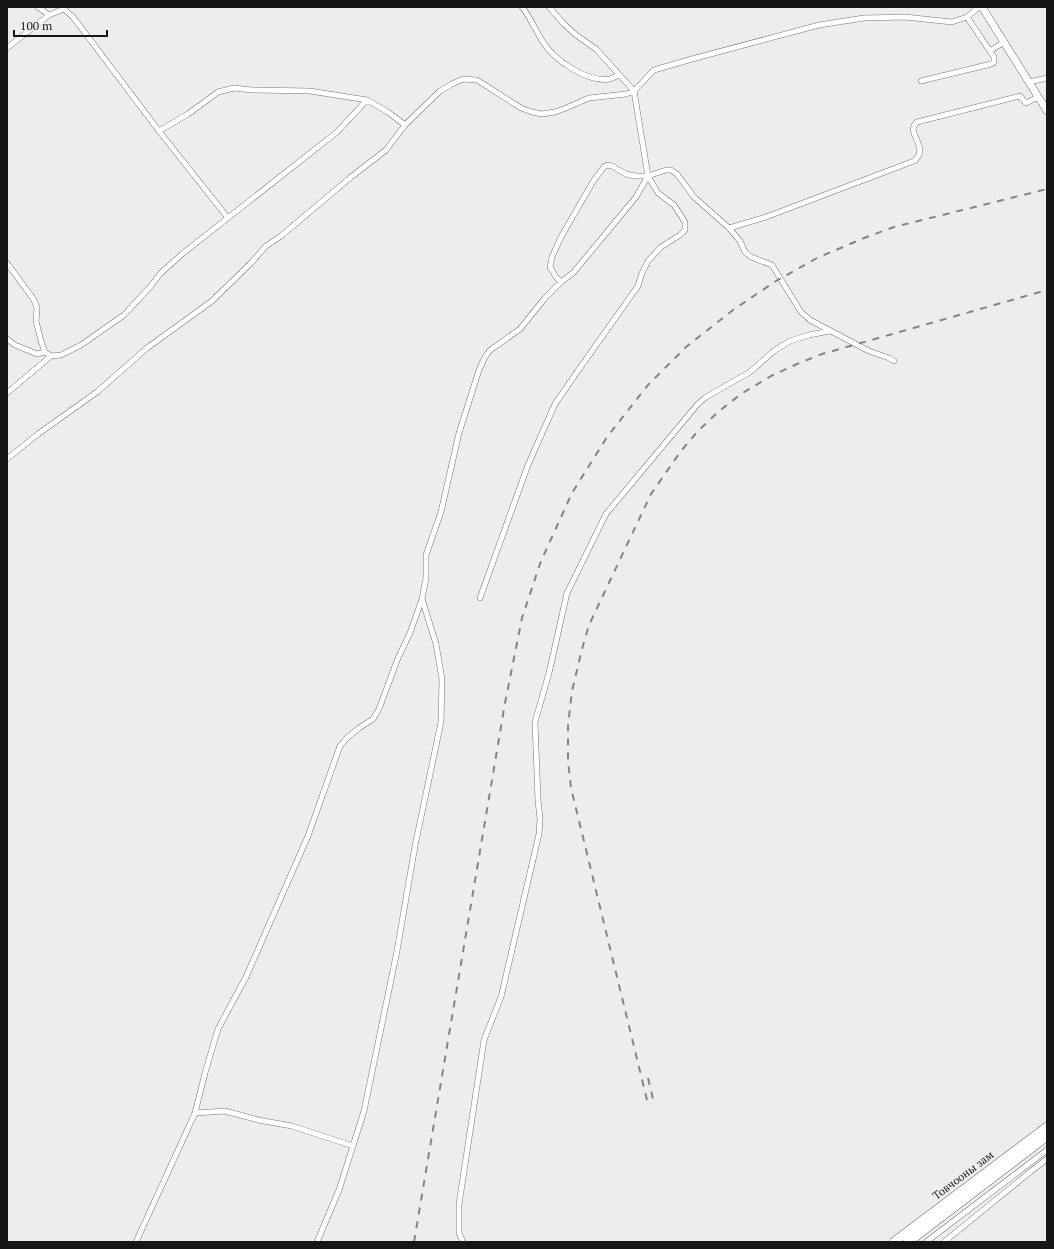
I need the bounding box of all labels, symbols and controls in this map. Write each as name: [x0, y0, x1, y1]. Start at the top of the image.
scale bar: [14, 12, 107, 38]
text: 100 m: [20, 18, 53, 33]
street label: Товчооны зам: [930, 1148, 996, 1202]

